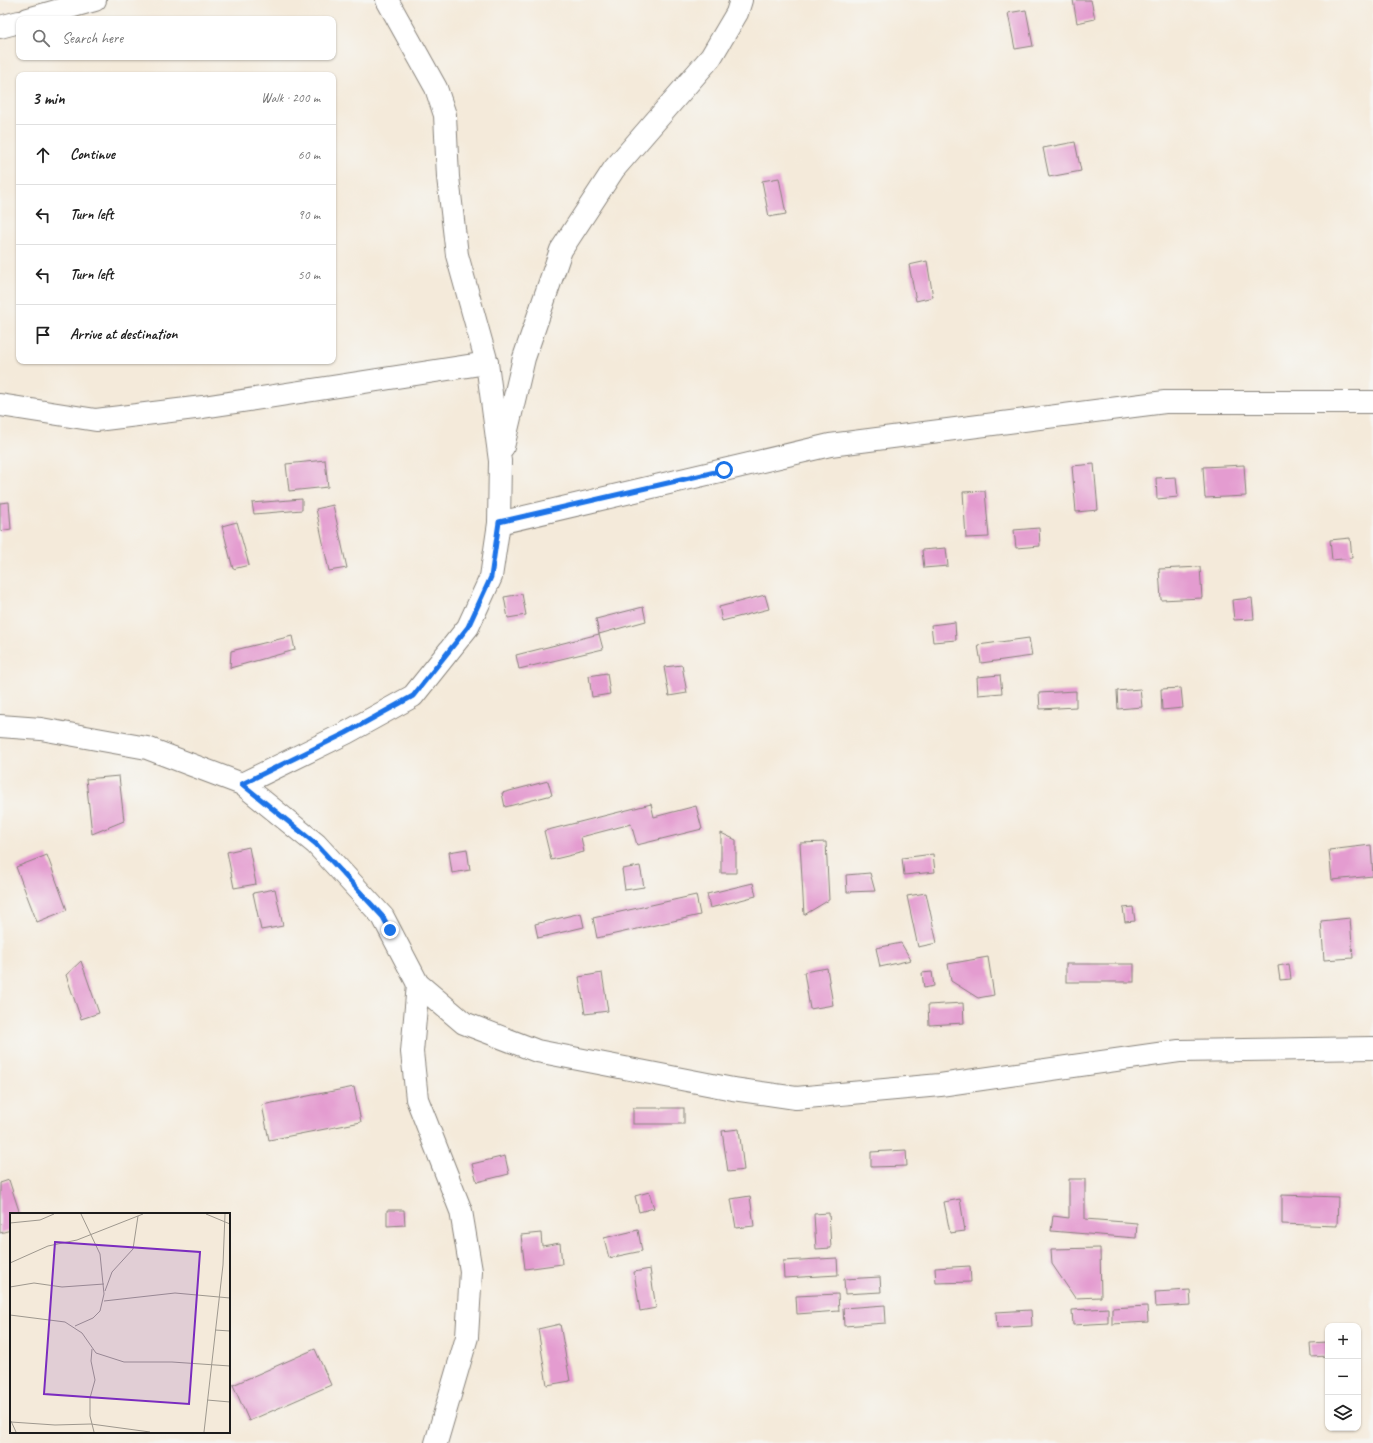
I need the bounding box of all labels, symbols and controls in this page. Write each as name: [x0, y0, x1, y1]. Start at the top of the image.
search box: [16, 16, 336, 60]
icon: search: [30, 27, 52, 49]
text: Search here: [62, 29, 123, 48]
text: 3 min: [32, 88, 65, 109]
text: Walk · 200 m: [261, 90, 320, 106]
icon: ahead: [32, 144, 54, 166]
text: Continue: [70, 145, 115, 164]
text: 60 m: [298, 147, 320, 163]
icon: left: [32, 204, 54, 226]
text: Turn left: [70, 205, 113, 224]
text: 90 m: [298, 207, 320, 223]
icon: left: [32, 264, 54, 286]
text: Turn left: [70, 265, 113, 284]
text: 50 m: [298, 267, 320, 283]
icon: arrive: [32, 324, 54, 346]
text: Arrive at destination: [70, 325, 177, 344]
route start: [715, 461, 733, 479]
route end: [381, 921, 399, 939]
inset map: [10, 1213, 230, 1433]
map controls: [1325, 1323, 1361, 1431]
button: +: [1325, 1323, 1361, 1359]
button: −: [1325, 1359, 1361, 1395]
button: layers: [1325, 1395, 1361, 1431]

